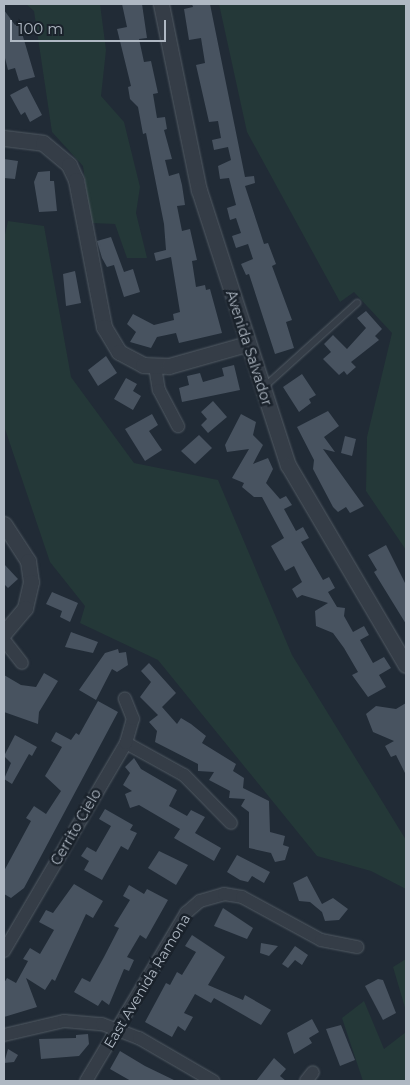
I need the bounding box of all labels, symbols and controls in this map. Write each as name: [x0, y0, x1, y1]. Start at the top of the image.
scale bar: [12, 10, 169, 42]
text: 100 m: [18, 19, 63, 38]
street label: Avenida Salvador: [222, 288, 276, 408]
street label: Cerrito Cielo: [47, 786, 105, 868]
street label: East Avenida Ramona: [100, 911, 194, 1051]

